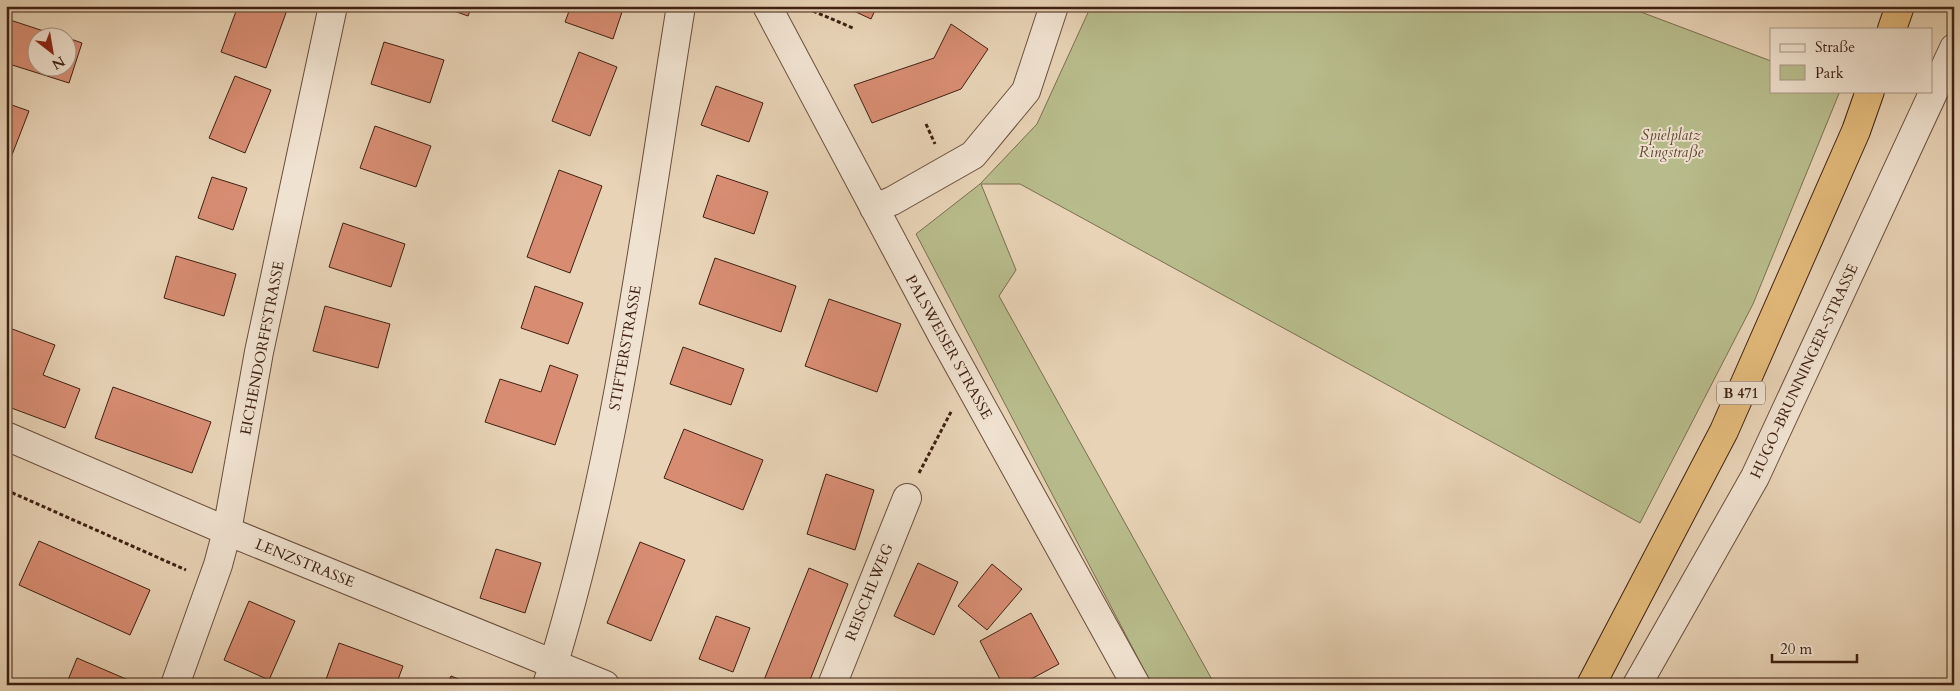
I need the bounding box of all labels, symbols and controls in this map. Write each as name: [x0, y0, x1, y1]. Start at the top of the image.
north arrow: [28, 28, 78, 78]
legend: [1770, 28, 1932, 92]
text: Straße: [1815, 37, 1855, 57]
text: N: [48, 51, 69, 74]
text: Park: [1815, 63, 1844, 83]
park label: Spielplatz Ringstraße: [1639, 125, 1703, 162]
street label: EICHENDORFFSTRASSE: [235, 259, 289, 437]
street label: HUGO-BRUNNINGER-STRASSE: [1745, 260, 1863, 482]
street label: PALSWEISER STRASSE: [901, 271, 997, 423]
street label: STIFTERSTRASSE: [604, 284, 646, 412]
road number: B 471: [1717, 382, 1765, 404]
street label: LENZSTRASSE: [252, 534, 358, 592]
street label: REISCHLWEG: [840, 540, 898, 644]
scale bar: [1772, 631, 1858, 663]
text: 20 m: [1780, 639, 1812, 659]

